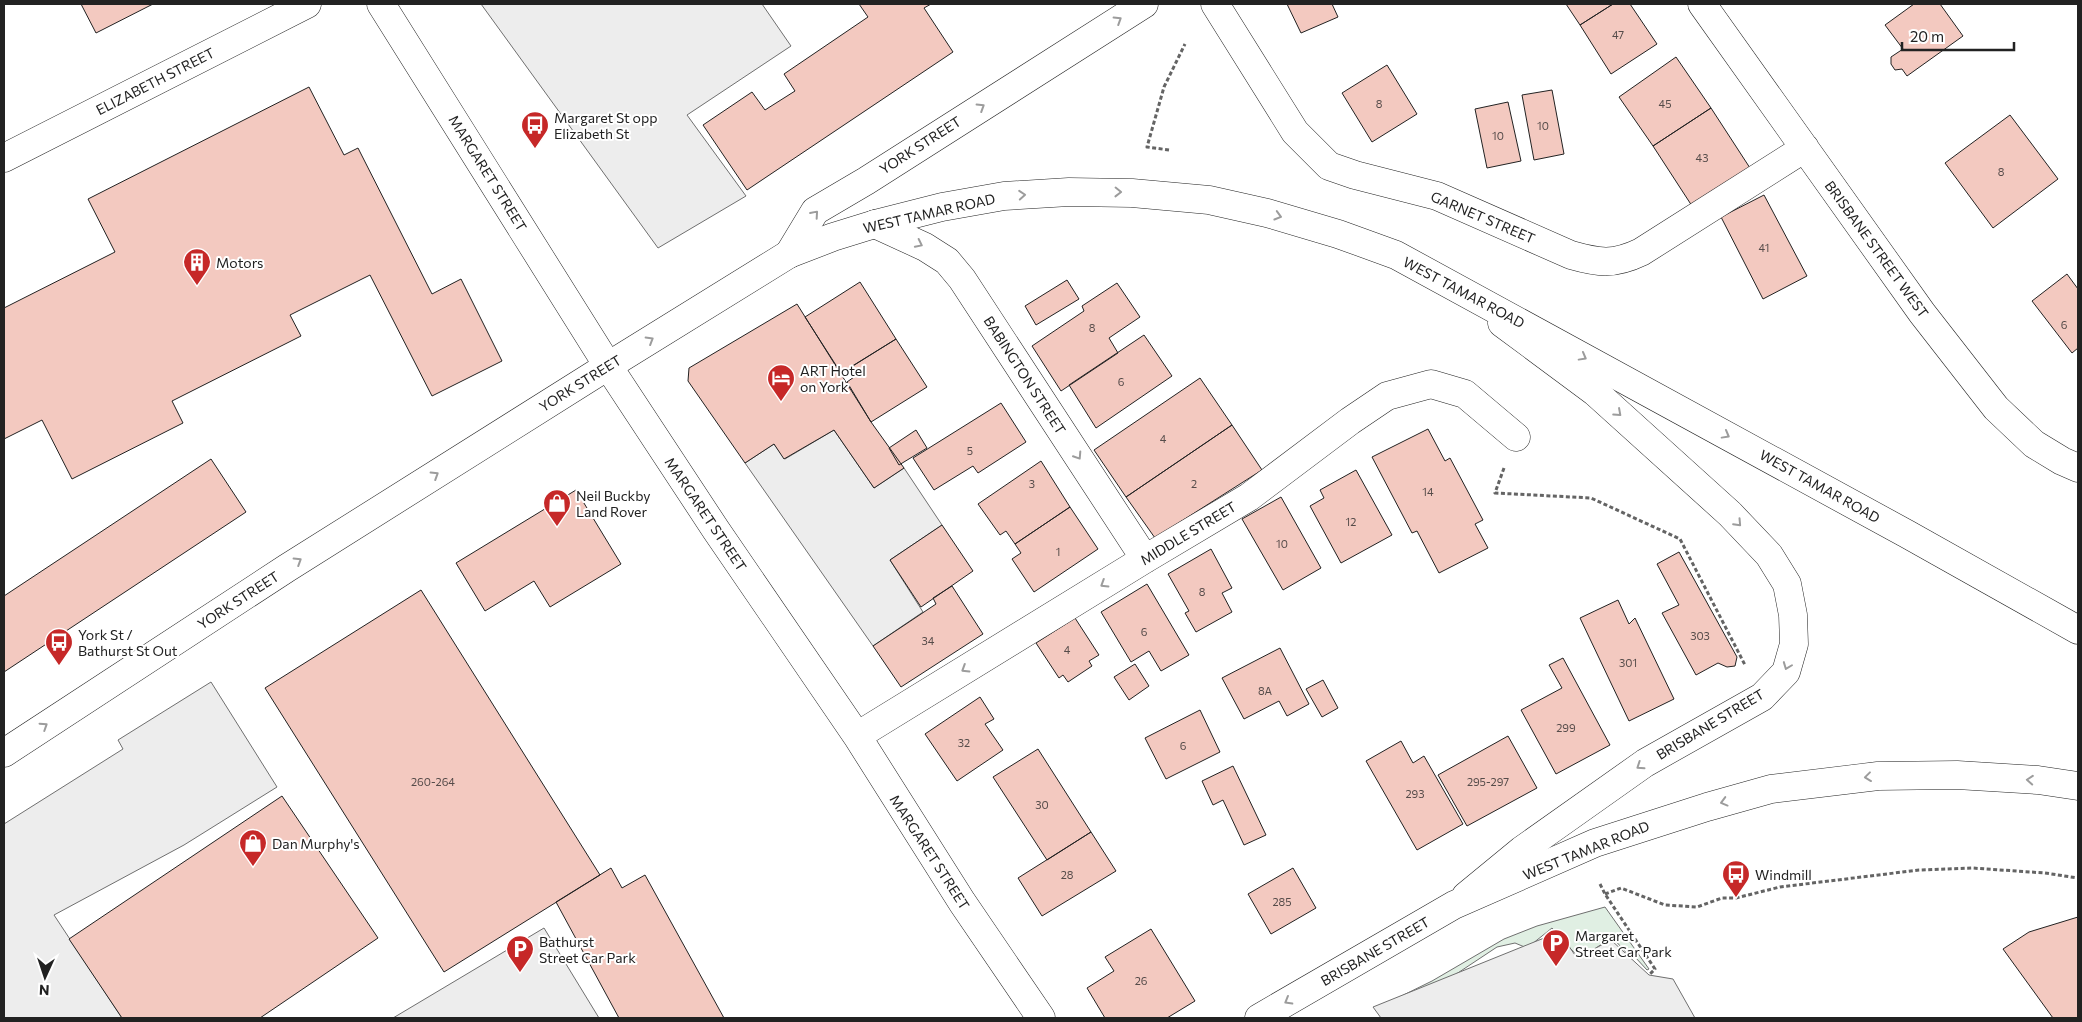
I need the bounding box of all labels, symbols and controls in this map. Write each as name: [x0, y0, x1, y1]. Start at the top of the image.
one-way arrow: [1113, 17, 1122, 26]
scale bar: [1902, 20, 2014, 52]
text: 20 m: [1910, 27, 1944, 45]
house number: 47: [1612, 28, 1624, 41]
street label: ELIZABETH STREET: [93, 44, 217, 118]
house number: 8: [1376, 97, 1383, 110]
house number: 45: [1659, 97, 1671, 110]
one-way arrow: [975, 103, 984, 113]
place label: Margaret St opp Elizabeth St: [554, 109, 657, 142]
bus stop icon: Margaret St opp Elizabeth St: [520, 110, 550, 149]
street label: MARGARET STREET: [445, 112, 531, 234]
street label: YORK STREET: [876, 112, 964, 178]
house number: 10: [1537, 119, 1549, 132]
house number: 10: [1492, 129, 1504, 142]
house number: 43: [1696, 151, 1708, 164]
house number: 8: [1998, 165, 2005, 178]
street label: BRISBANE STREET WEST: [1822, 177, 1932, 321]
one-way arrow: [1114, 187, 1122, 197]
street label: GARNET STREET: [1428, 187, 1538, 247]
one-way arrow: [1018, 189, 1026, 200]
street label: WEST TAMAR ROAD: [861, 190, 997, 236]
one-way arrow: [810, 210, 819, 219]
one-way arrow: [1273, 210, 1282, 220]
one-way arrow: [914, 238, 923, 249]
house number: 41: [1759, 241, 1769, 254]
building icon: Motors: [182, 247, 212, 286]
street label: WEST TAMAR ROAD: [1400, 253, 1528, 331]
place label: Motors: [216, 254, 263, 271]
street label: BABINGTON STREET: [980, 313, 1070, 437]
house number: 6: [2061, 318, 2068, 331]
house number: 8: [1089, 321, 1096, 334]
one-way arrow: [645, 337, 654, 347]
street label: YORK STREET: [536, 351, 624, 415]
one-way arrow: [1578, 351, 1587, 361]
place label: ART Hotel on York: [800, 362, 866, 395]
hotel icon: ART Hotel on York: [766, 363, 796, 402]
house number: 6: [1118, 375, 1125, 388]
one-way arrow: [1613, 408, 1622, 417]
one-way arrow: [1721, 429, 1730, 439]
house number: 4: [1160, 432, 1167, 445]
house number: 5: [967, 444, 973, 457]
street label: WEST TAMAR ROAD: [1757, 446, 1883, 526]
one-way arrow: [1072, 450, 1081, 459]
street label: MARGARET STREET: [662, 454, 750, 574]
one-way arrow: [430, 471, 439, 481]
house number: 3: [1029, 477, 1035, 490]
house number: 2: [1191, 477, 1197, 490]
house number: 14: [1422, 485, 1434, 498]
place label: Neil Buckby Land Rover: [576, 487, 651, 520]
shop icon: Neil Buckby Land Rover: [542, 488, 572, 527]
street label: MIDDLE STREET: [1137, 498, 1239, 568]
house number: 12: [1346, 515, 1356, 528]
one-way arrow: [1732, 517, 1741, 526]
house number: 10: [1276, 537, 1288, 550]
house number: 1: [1056, 545, 1060, 558]
one-way arrow: [292, 558, 301, 568]
street label: YORK STREET: [194, 567, 282, 633]
one-way arrow: [1100, 578, 1109, 588]
house number: 8: [1199, 585, 1206, 598]
house number: 6: [1141, 625, 1148, 638]
place label: York St / Bathurst St Out: [78, 626, 178, 659]
bus stop icon: York St / Bathurst St Out: [44, 627, 74, 666]
house number: 303: [1690, 629, 1710, 642]
house number: 34: [922, 634, 935, 647]
house number: 4: [1064, 643, 1071, 656]
house number: 301: [1619, 656, 1637, 669]
one-way arrow: [1783, 661, 1793, 670]
one-way arrow: [962, 663, 971, 673]
house number: 8A: [1258, 684, 1272, 697]
street label: BRISBANE STREET: [1653, 685, 1767, 763]
house number: 299: [1556, 721, 1576, 734]
one-way arrow: [39, 723, 48, 732]
house number: 32: [958, 736, 970, 749]
house number: 6: [1180, 739, 1187, 752]
one-way arrow: [1637, 760, 1646, 769]
one-way arrow: [1863, 771, 1871, 782]
one-way arrow: [2026, 774, 2034, 785]
house number: 260-264: [411, 775, 455, 788]
house number: 295-297: [1467, 775, 1509, 788]
house number: 293: [1406, 787, 1425, 800]
street label: MARGARET STREET: [887, 791, 973, 913]
one-way arrow: [1719, 796, 1728, 807]
house number: 30: [1035, 798, 1049, 811]
street label: WEST TAMAR ROAD: [1520, 817, 1652, 883]
shop icon: Dan Murphy's: [238, 828, 268, 867]
place label: Dan Murphy's: [272, 835, 360, 852]
bus stop icon: Windmill: [1721, 859, 1751, 898]
place label: Windmill: [1755, 866, 1812, 883]
house number: 28: [1061, 868, 1074, 881]
house number: 285: [1272, 895, 1292, 908]
street label: BRISBANE STREET: [1318, 913, 1432, 989]
place label: Margaret Street Car Park: [1575, 927, 1672, 960]
parking icon: Margaret Street Car Park: [1541, 928, 1571, 967]
place label: Bathurst Street Car Park: [539, 933, 636, 966]
parking icon: Bathurst Street Car Park: [505, 934, 535, 973]
north arrow: [20, 952, 70, 1002]
house number: 26: [1135, 974, 1148, 987]
text: N: [39, 982, 50, 999]
one-way arrow: [1284, 995, 1293, 1005]

